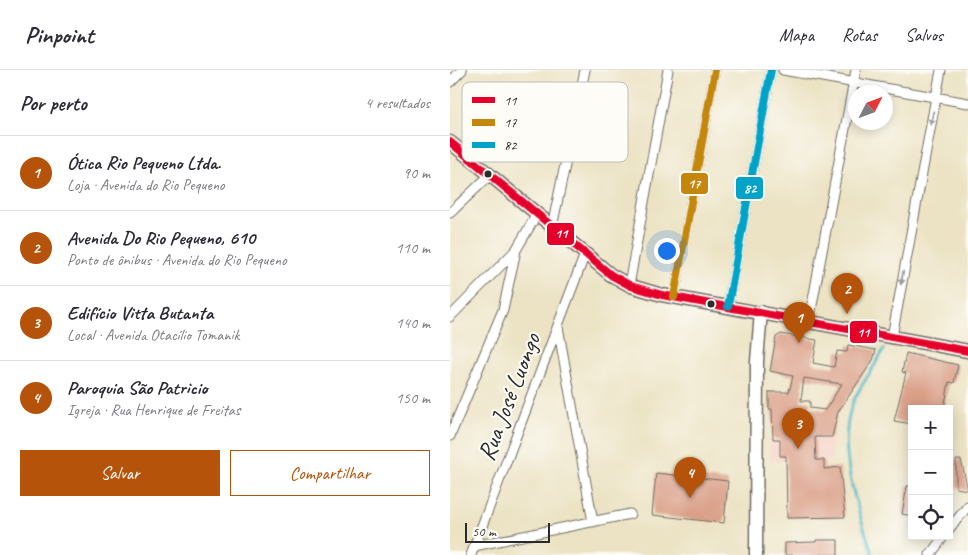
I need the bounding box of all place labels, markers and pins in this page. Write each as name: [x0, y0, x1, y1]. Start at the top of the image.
unlabelled marker: [483, 169, 493, 179]
pin: 2: [831, 273, 863, 314]
unlabelled marker: [706, 299, 716, 309]
pin: 1: [783, 302, 815, 343]
pin: 3: [782, 408, 814, 449]
pin: 4: [674, 457, 706, 498]

